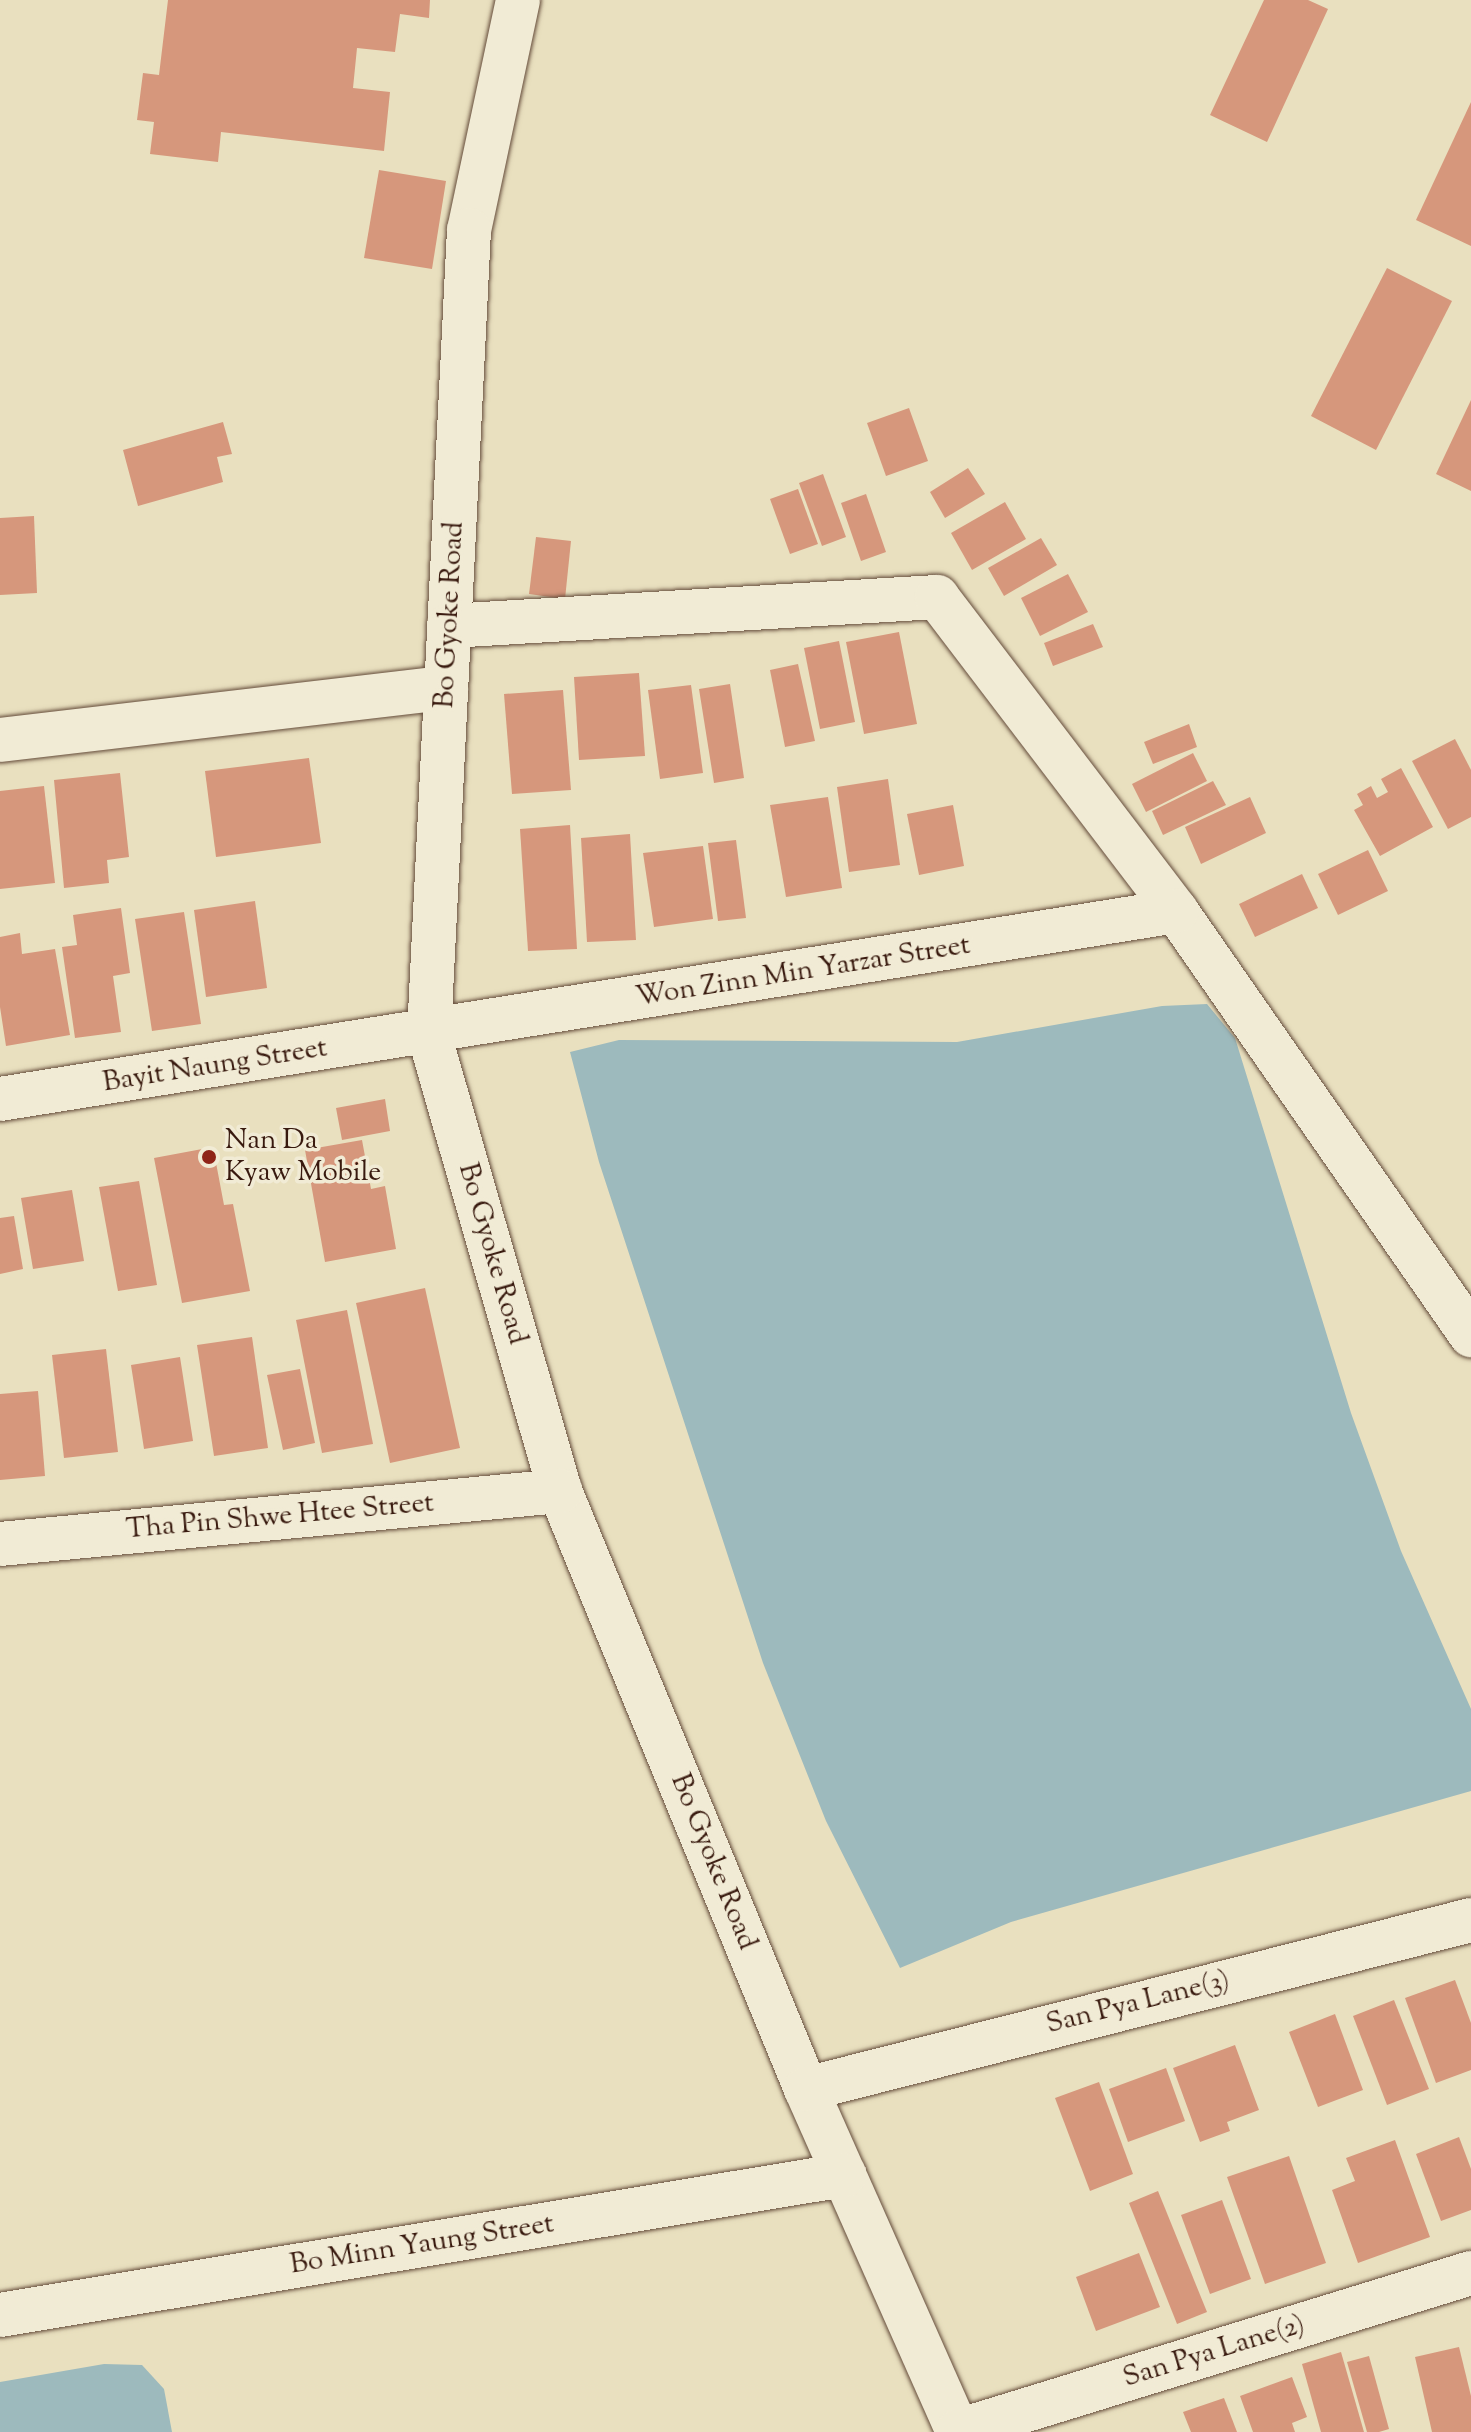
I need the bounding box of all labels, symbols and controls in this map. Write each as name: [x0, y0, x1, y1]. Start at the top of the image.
street label: Bo Gyoke Road: [428, 521, 472, 709]
street label: Won Zinn Min Yarzar Street: [633, 929, 973, 1015]
street label: Bayit Naung Street: [101, 1032, 329, 1100]
place label: Nan Da Kyaw Mobile: [225, 1124, 381, 1190]
marker: Nan Da Kyaw Mobile: [200, 1148, 218, 1166]
street label: Bo Gyoke Road: [450, 1159, 534, 1349]
street label: Tha Pin Shwe Htee Street: [125, 1487, 435, 1547]
street label: Bo Gyoke Road: [662, 1769, 764, 1955]
street label: San Pya Lane(3): [1043, 1964, 1233, 2042]
street label: Bo Minn Yaung Street: [288, 2208, 556, 2282]
street label: San Pya Lane(2): [1119, 2308, 1309, 2396]

